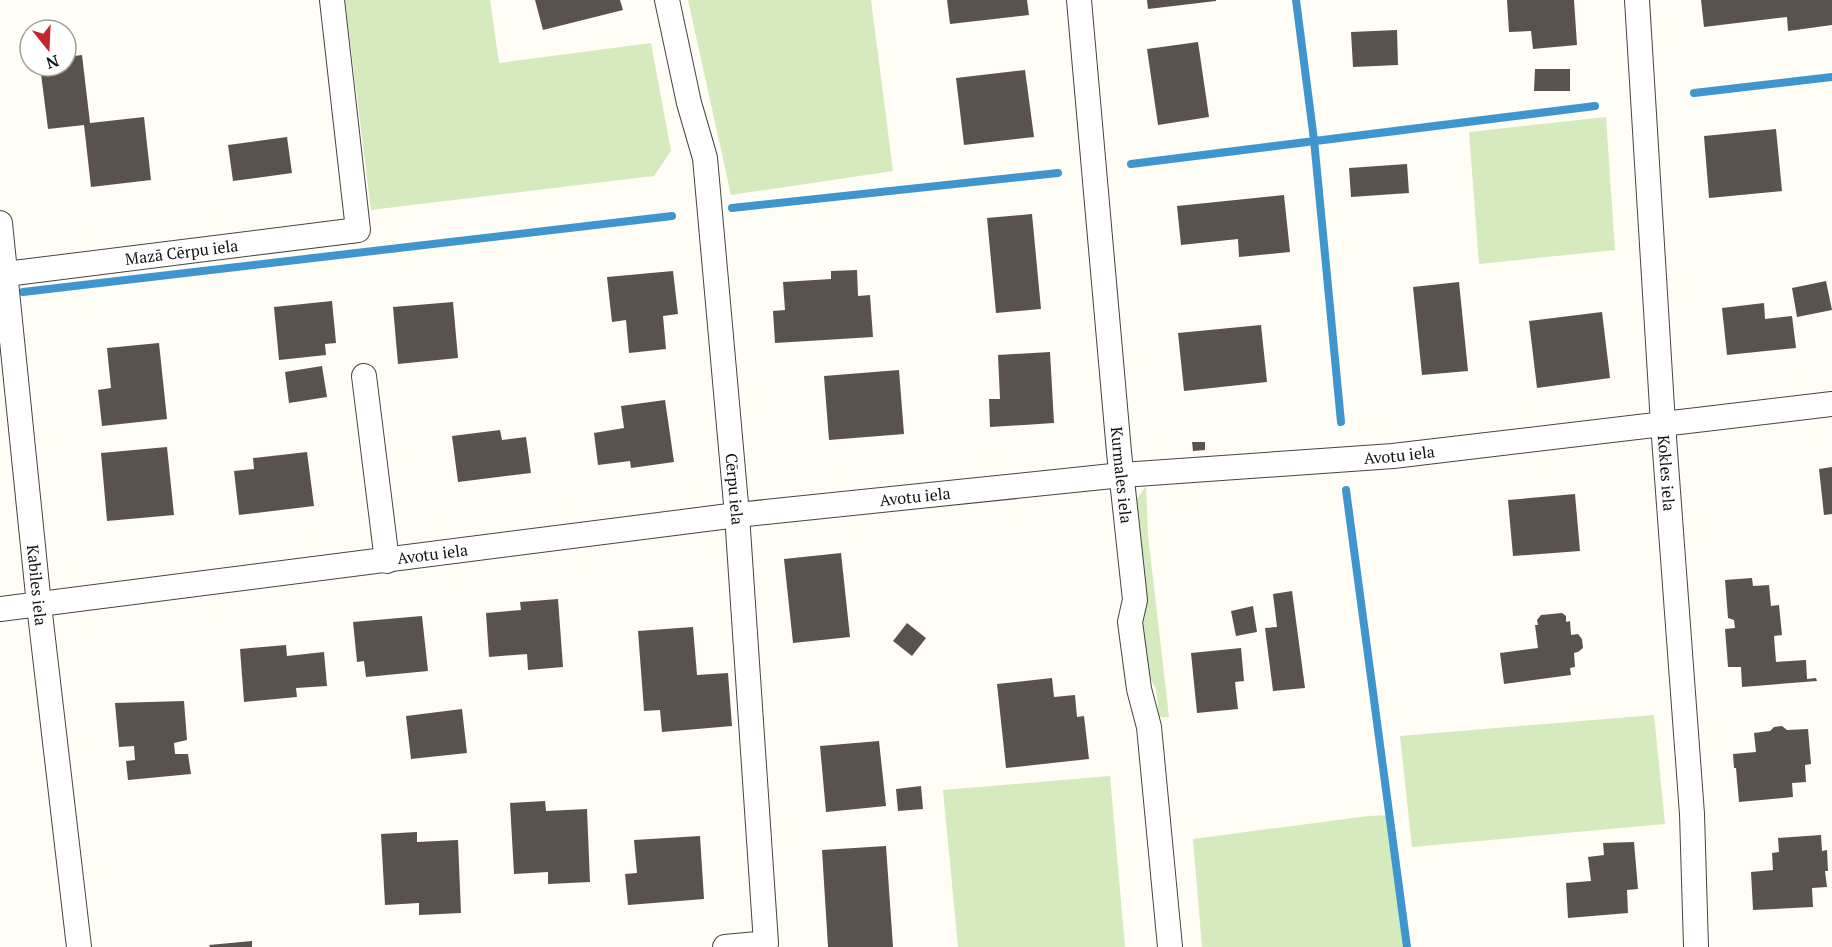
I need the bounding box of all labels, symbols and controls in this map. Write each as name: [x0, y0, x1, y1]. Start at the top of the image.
north arrow: [18, 18, 78, 78]
text: N: [43, 50, 62, 75]
street label: Mazā Cērpu iela: [124, 234, 239, 270]
street label: Kurmales iela: [1106, 426, 1138, 525]
street label: Kokles iela: [1653, 434, 1680, 512]
street label: Avotu iela: [1363, 440, 1436, 469]
street label: Cērpu iela: [721, 452, 749, 526]
street label: Avotu iela: [879, 482, 952, 511]
street label: Avotu iela: [396, 538, 469, 569]
street label: Kabiles iela: [22, 543, 52, 627]

